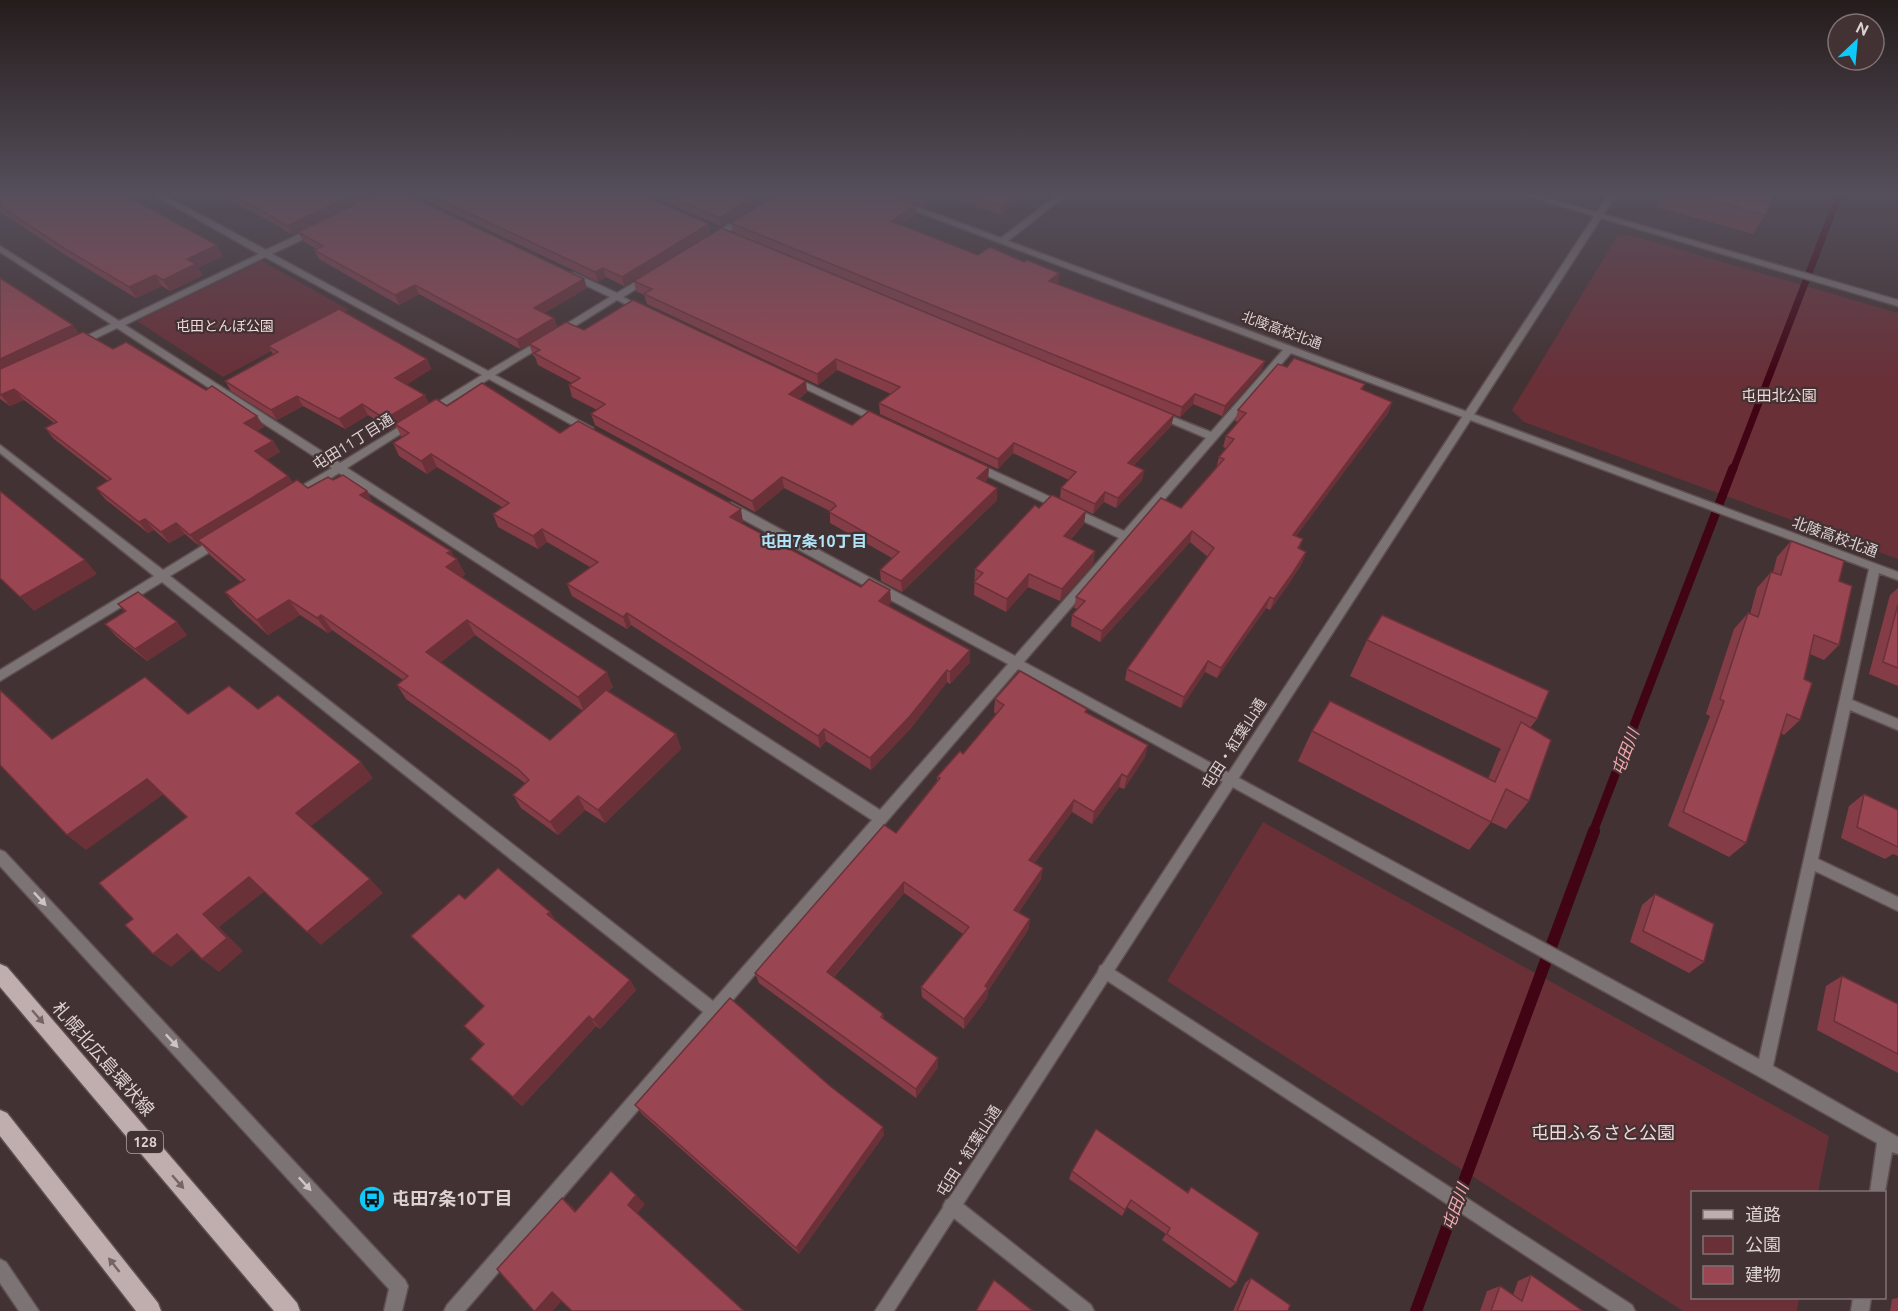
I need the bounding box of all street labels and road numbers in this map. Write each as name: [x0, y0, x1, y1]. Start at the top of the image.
street label: 北陵高校北通: [1240, 308, 1324, 352]
street label: 屯田11丁目通: [309, 410, 396, 473]
street label: 北陵高校北通: [1790, 513, 1880, 560]
street label: 屯田・紅葉山通: [1198, 695, 1269, 792]
street label: 札幌北広島環状線: [49, 997, 159, 1119]
street label: 屯田・紅葉山通: [933, 1102, 1004, 1199]
road number: 128: [127, 1131, 163, 1153]

